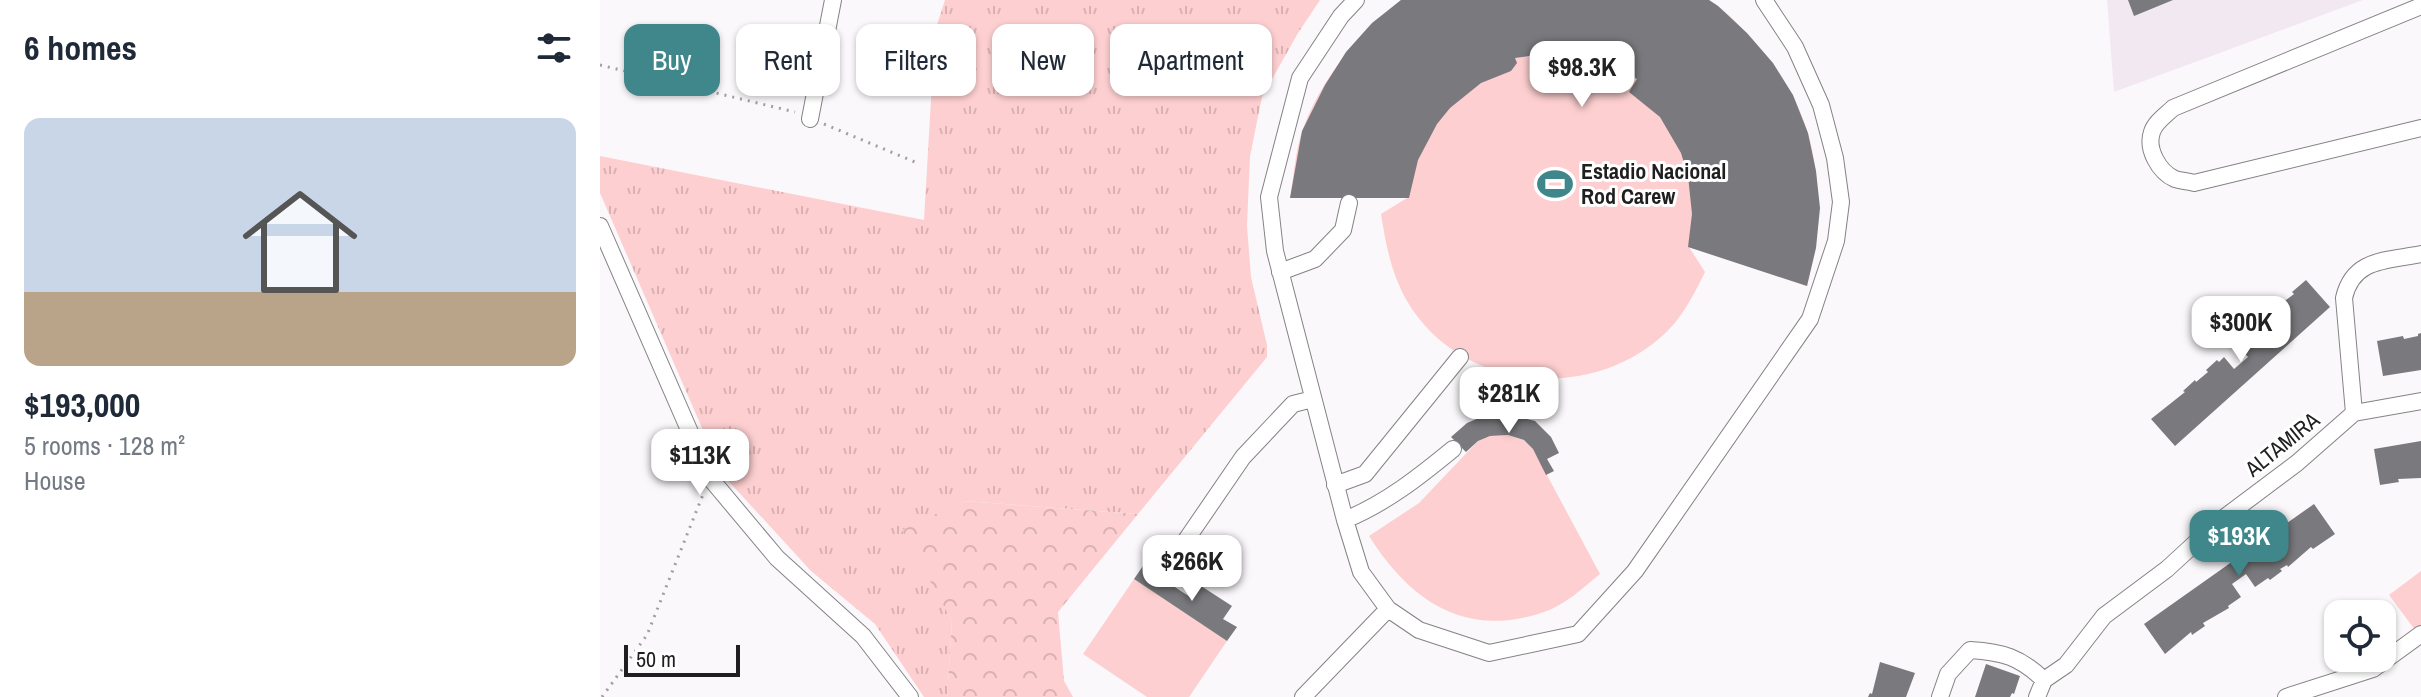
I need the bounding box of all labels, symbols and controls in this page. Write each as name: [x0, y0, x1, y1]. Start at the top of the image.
chip: Buy: [624, 24, 720, 96]
chip: Rent: [736, 24, 840, 96]
chip: Filters: [856, 24, 976, 96]
chip: New: [992, 24, 1094, 96]
chip: Apartment: [1110, 24, 1272, 96]
text: 6 homes: [24, 25, 137, 71]
icon: filters: [532, 26, 576, 70]
pin: $98.3K: [1517, 41, 1647, 109]
text: $98.3K: [1548, 49, 1616, 84]
place label: Estadio Nacional Rod Carew: [1581, 156, 1726, 211]
sports icon: Estadio Nacional Rod Carew: [1536, 165, 1574, 203]
icon: home: [228, 170, 372, 314]
pin: $300K: [2185, 296, 2297, 364]
text: $300K: [2210, 304, 2272, 339]
pin: $281K: [1453, 367, 1565, 435]
text: $281K: [1478, 375, 1540, 410]
text: $193,000: [24, 382, 140, 428]
street label: ALTAMIRA: [2238, 404, 2326, 484]
text: 5 rooms · 128 m²: [24, 428, 185, 463]
pin: $113K: [644, 429, 756, 497]
text: $113K: [669, 437, 731, 472]
text: House: [24, 463, 86, 498]
pin: $193K: [2183, 510, 2295, 578]
text: $193K: [2208, 518, 2270, 553]
pin: $266K: [1136, 535, 1248, 603]
text: $266K: [1161, 543, 1223, 578]
map controls: [2324, 600, 2396, 672]
button: locate: [2324, 600, 2396, 672]
scale bar: [624, 641, 740, 677]
text: 50 m: [636, 644, 676, 674]

